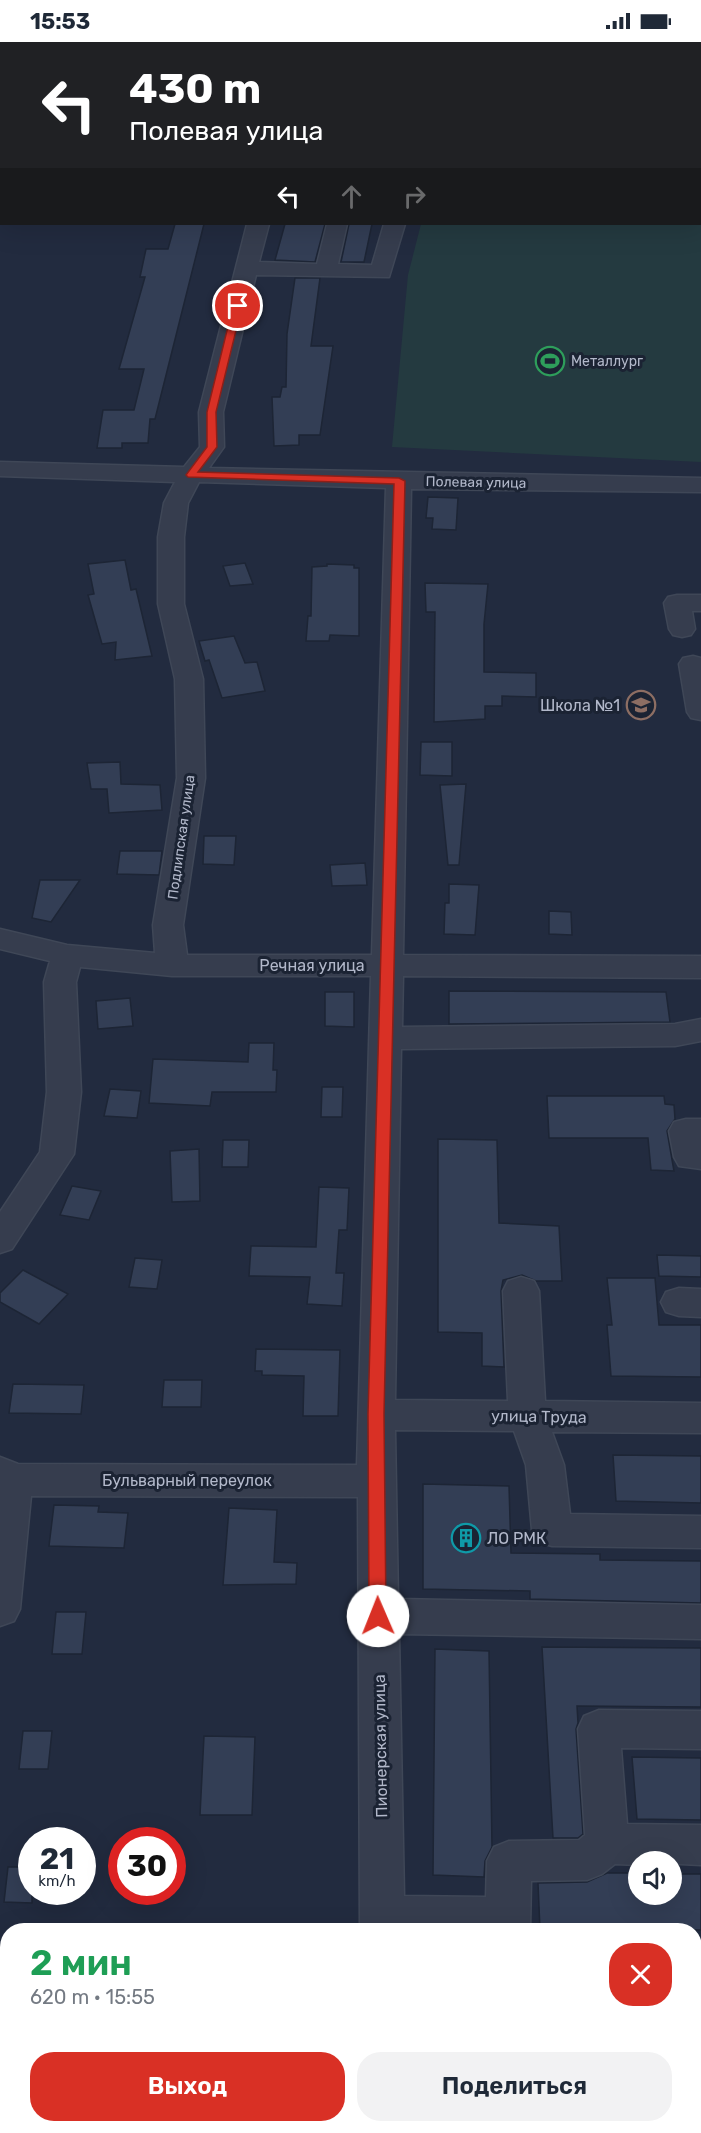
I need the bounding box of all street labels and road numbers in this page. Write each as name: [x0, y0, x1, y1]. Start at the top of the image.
street label: Полевая улица: [425, 473, 527, 492]
street label: Подлипская улица: [164, 774, 199, 900]
street label: Речная улица: [259, 956, 365, 975]
street label: улица Труда: [491, 1406, 587, 1427]
street label: Бульварный переулок: [102, 1471, 272, 1490]
street label: Пионерская улица: [370, 1674, 391, 1818]

